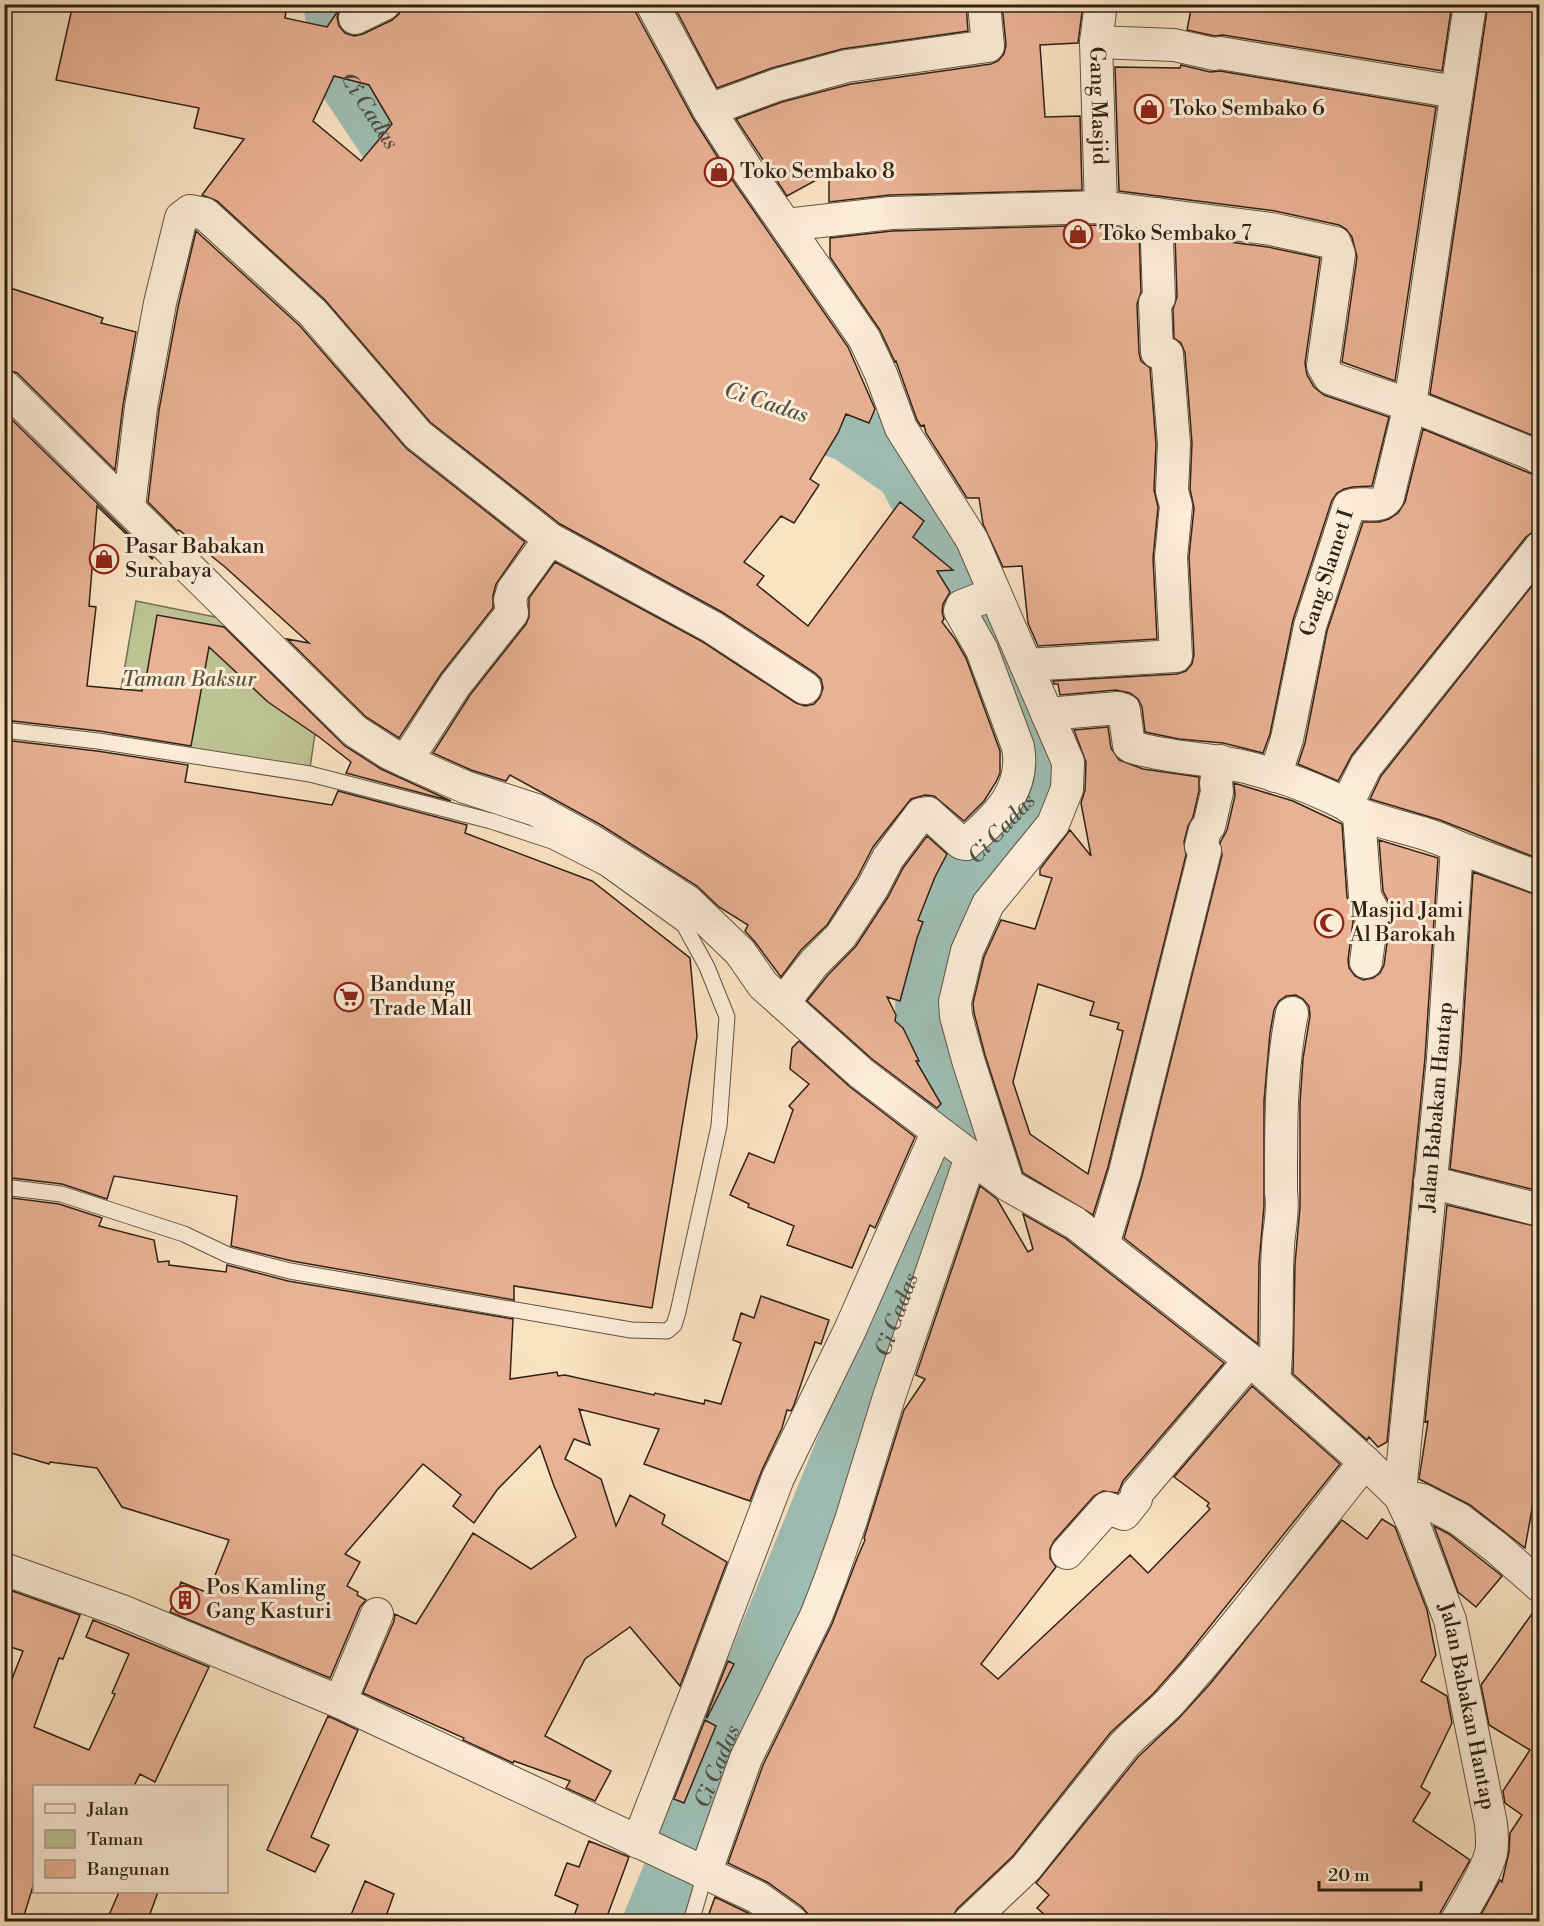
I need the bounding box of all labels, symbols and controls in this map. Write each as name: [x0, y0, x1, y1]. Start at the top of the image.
street label: Gang Masjid: [1083, 46, 1113, 165]
water label: Ci Cadas: [336, 70, 405, 154]
shop icon: Toko Sembako 6: [1133, 93, 1165, 125]
place label: Toko Sembako 6: [1170, 96, 1325, 122]
shop icon: Toko Sembako 8: [703, 156, 735, 188]
place label: Toko Sembako 8: [740, 159, 895, 185]
shop icon: Toko Sembako 7: [1062, 218, 1094, 250]
place label: Toko Sembako 7: [1099, 221, 1252, 247]
water label: Ci Cadas: [721, 377, 811, 429]
street label: Gang Slamet I: [1295, 506, 1360, 638]
place label: Pasar Babakan Surabaya: [125, 534, 265, 584]
shop icon: Pasar Babakan Surabaya: [88, 543, 120, 575]
park label: Taman Baksur: [122, 667, 257, 693]
water label: Ci Cadas: [962, 788, 1041, 870]
place label: Masjid Jami Al Barokah: [1349, 898, 1463, 948]
mosque icon: Masjid Jami Al Barokah: [1313, 907, 1345, 939]
place label: Bandung Trade Mall: [369, 972, 472, 1022]
supermarket icon: Bandung Trade Mall: [333, 981, 365, 1013]
street label: Jalan Babakan Hantap: [1415, 1001, 1459, 1214]
water label: Ci Cadas: [869, 1269, 924, 1360]
place label: Pos Kamling Gang Kasturi: [206, 1575, 332, 1625]
building icon: Pos Kamling Gang Kasturi: [169, 1584, 201, 1616]
street label: Jalan Babakan Hantap: [1431, 1598, 1501, 1812]
water label: Ci Cadas: [688, 1721, 746, 1812]
legend: [33, 1785, 228, 1893]
text: Jalan: [86, 1798, 129, 1821]
text: Taman: [87, 1828, 144, 1851]
scale bar: [1319, 1854, 1421, 1892]
text: Bangunan: [86, 1858, 170, 1881]
text: 20 m: [1328, 1864, 1370, 1887]

